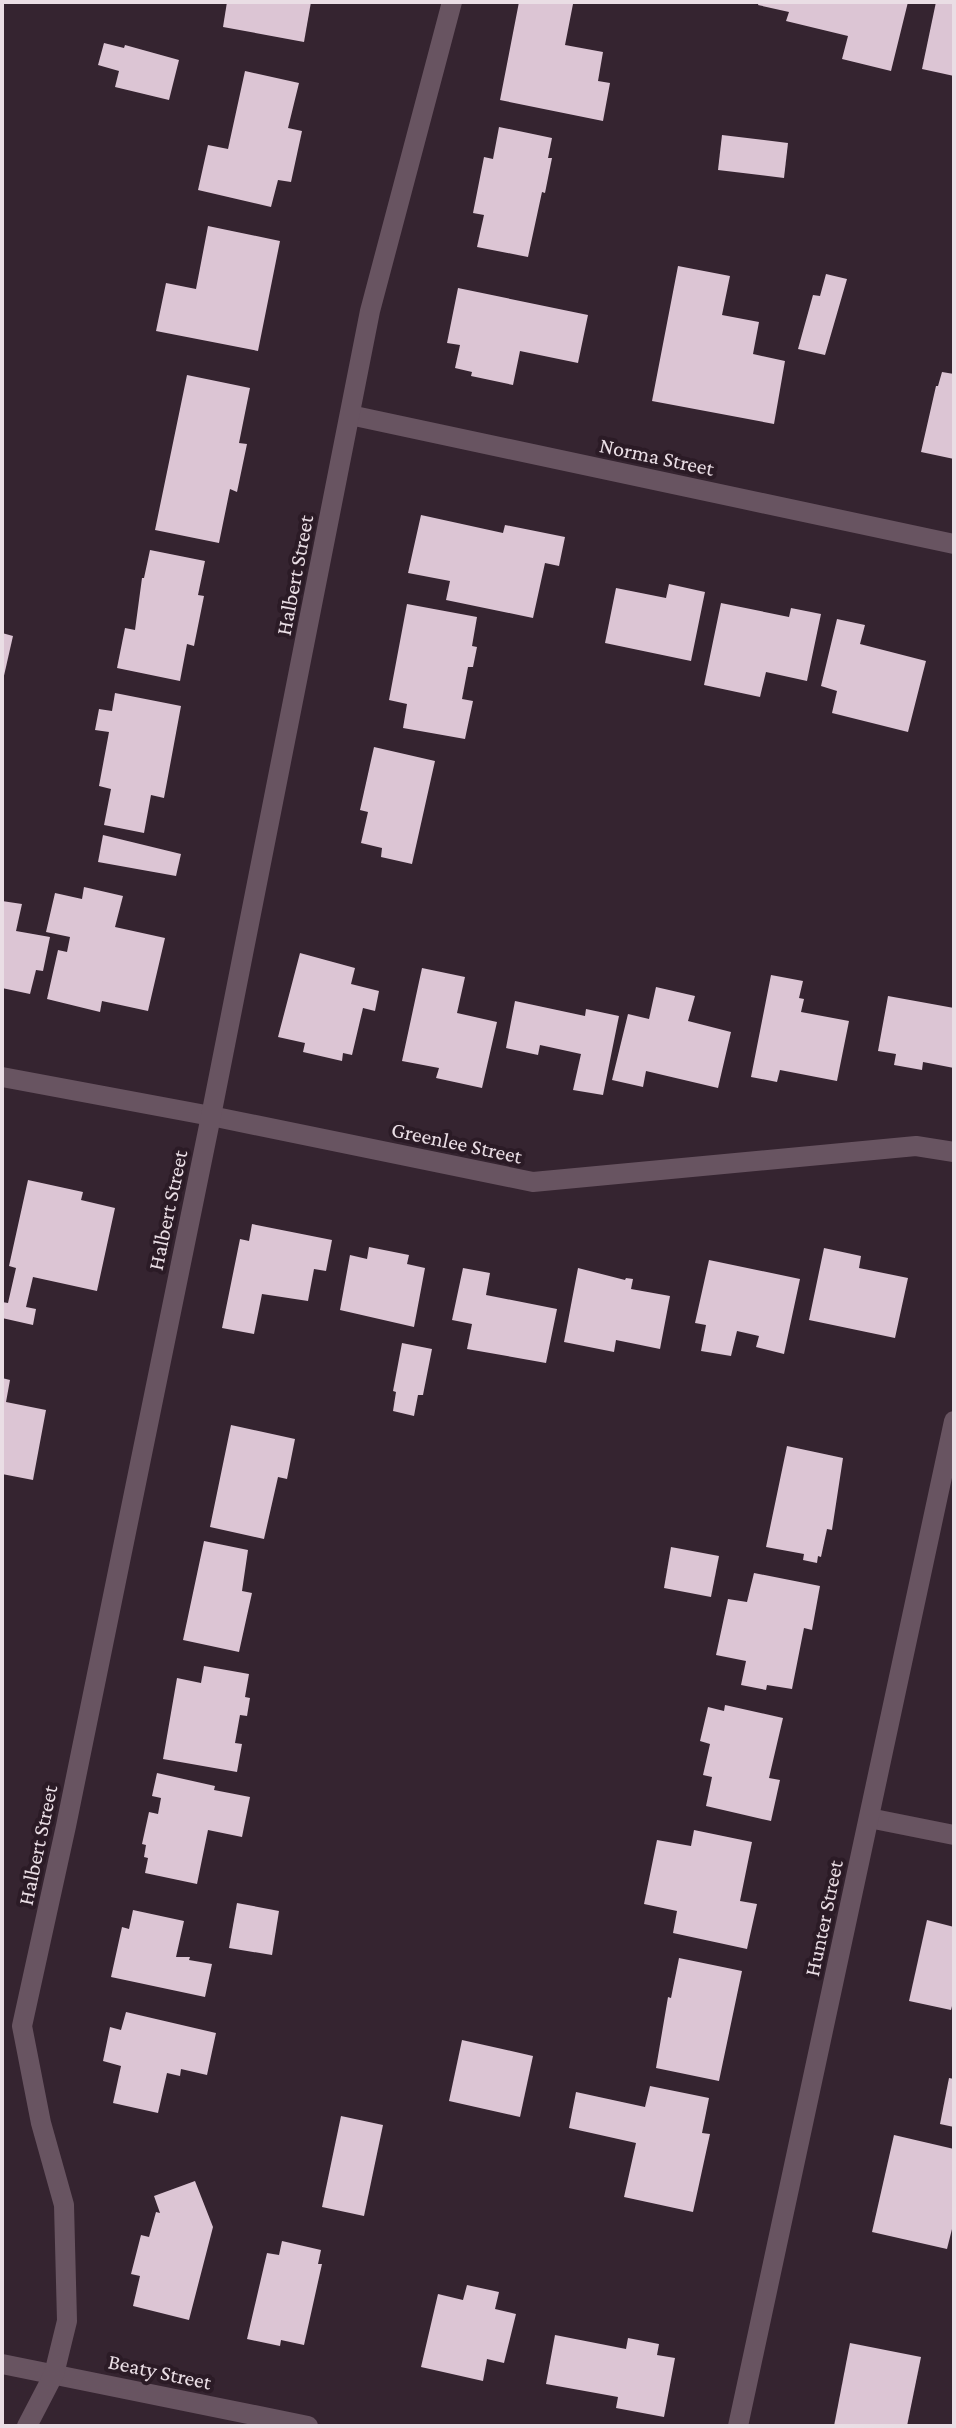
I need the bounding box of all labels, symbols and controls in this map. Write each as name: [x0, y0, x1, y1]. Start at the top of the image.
street label: Norma Street: [597, 432, 717, 481]
street label: Halbert Street: [271, 512, 319, 637]
street label: Greenlee Street: [389, 1116, 525, 1169]
street label: Halbert Street: [143, 1147, 193, 1272]
street label: Halbert Street: [13, 1782, 63, 1907]
street label: Hunter Street: [799, 1857, 848, 1979]
street label: Beaty Street: [106, 2348, 214, 2395]

